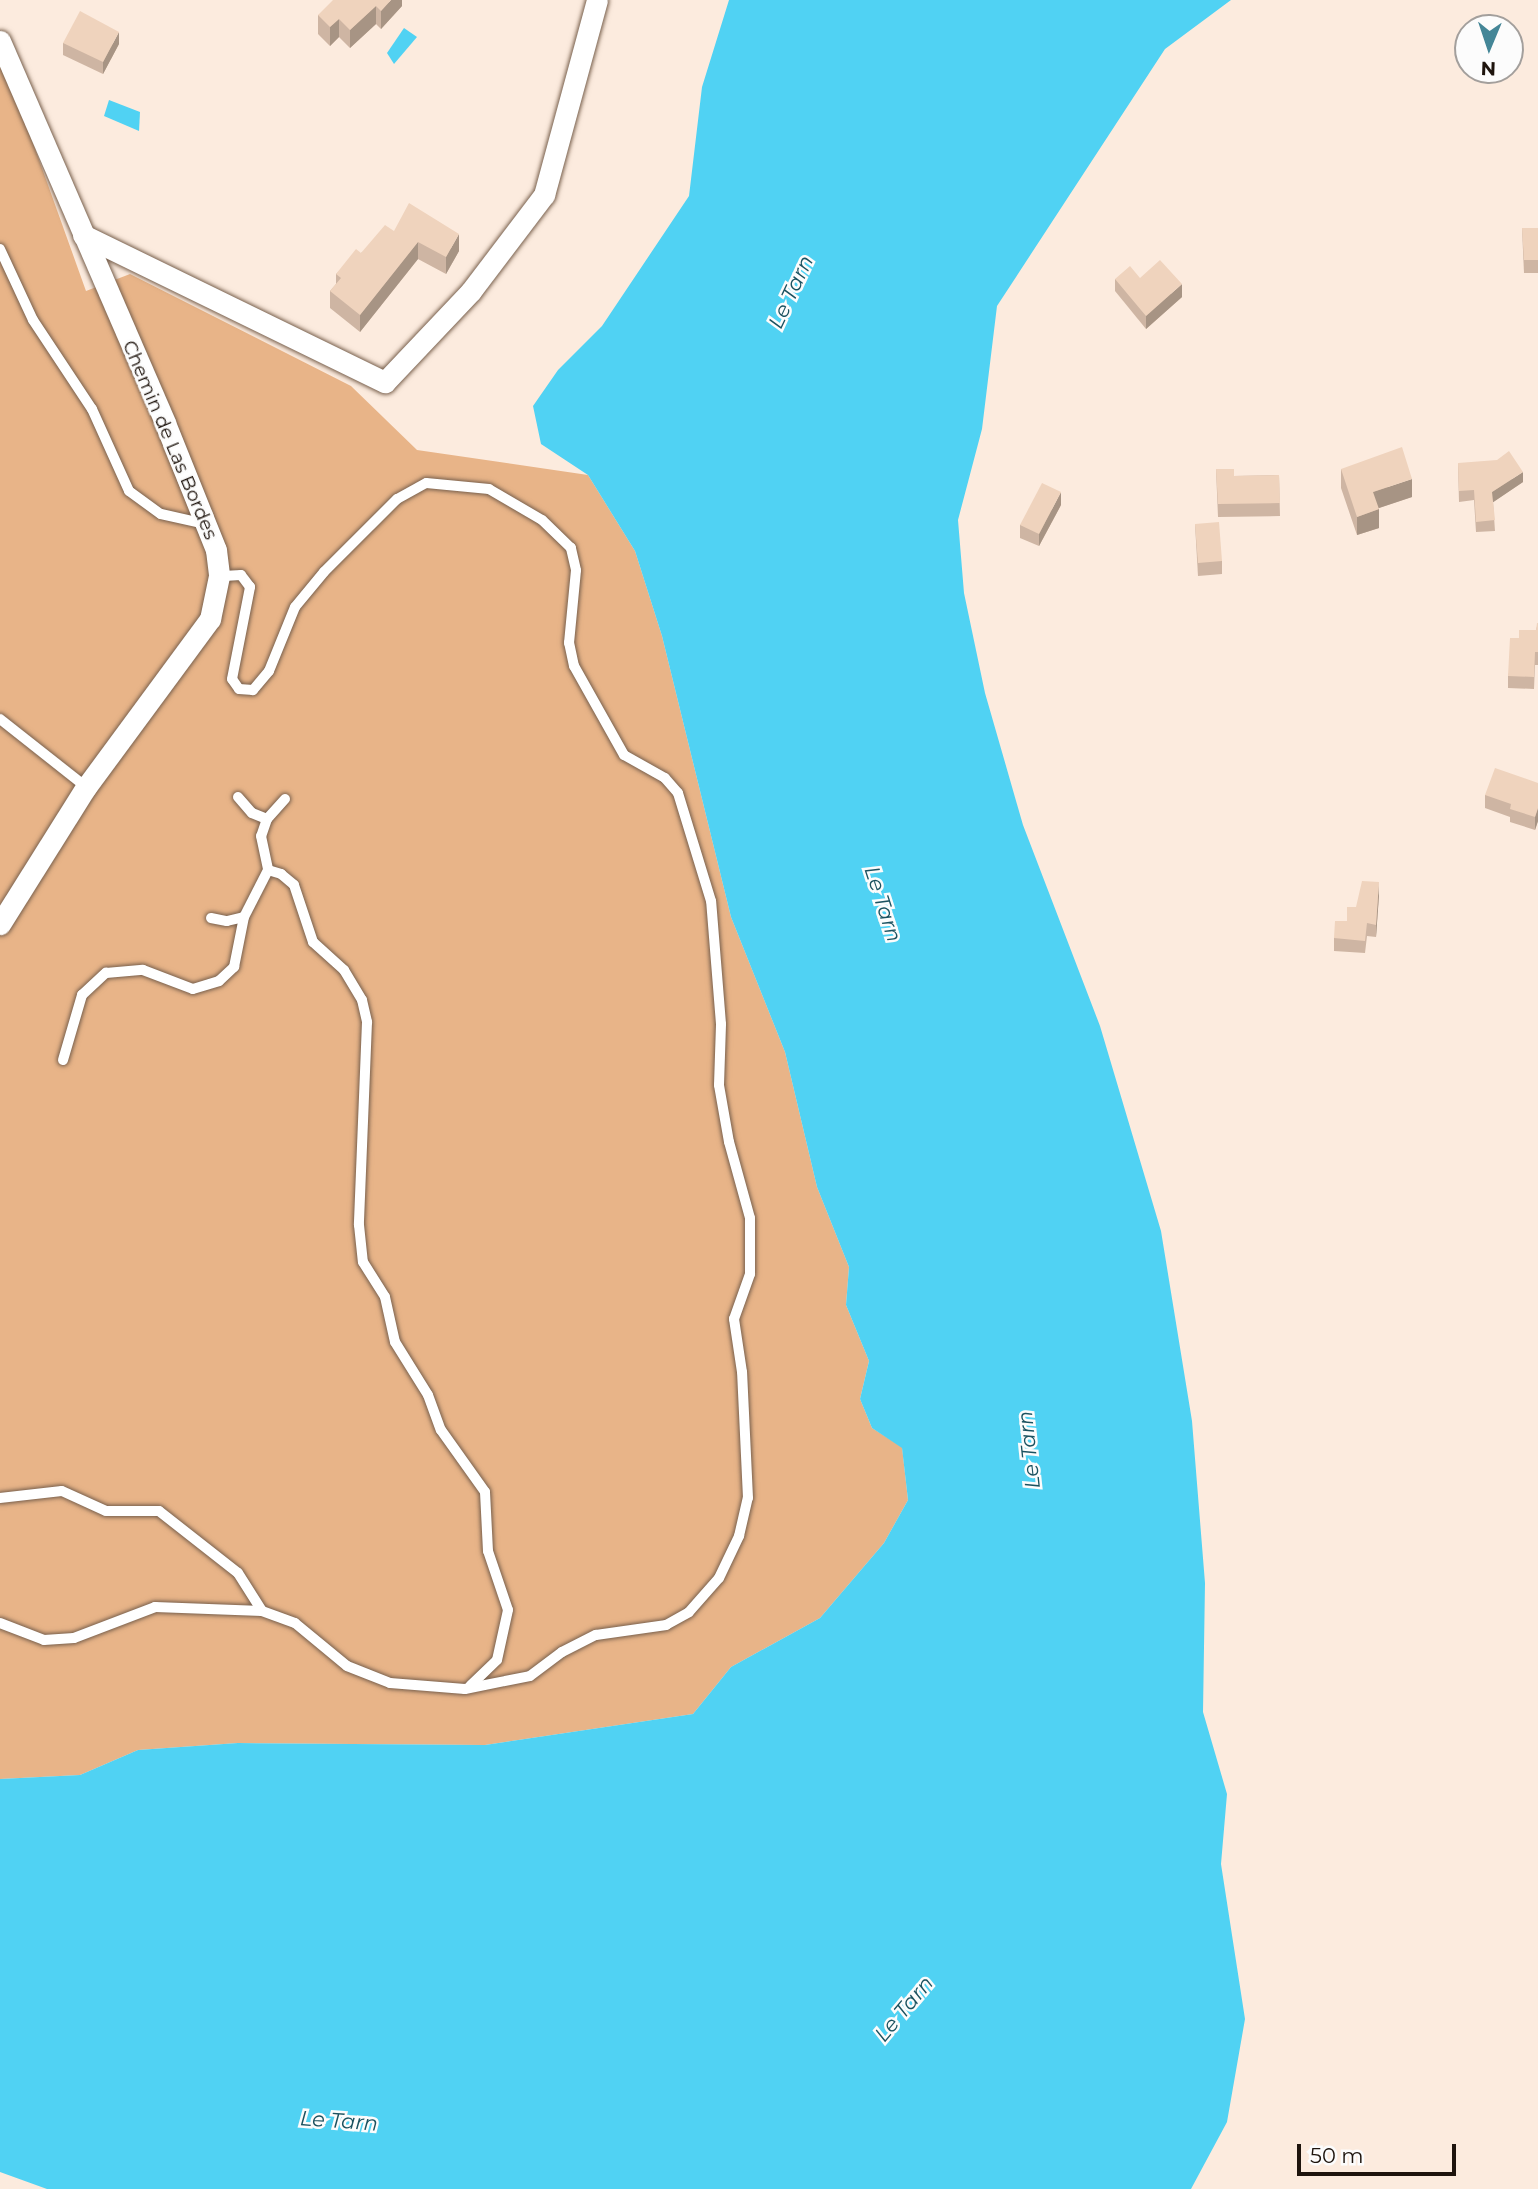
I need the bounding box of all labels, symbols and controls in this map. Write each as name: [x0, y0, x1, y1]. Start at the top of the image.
north arrow: [1454, 14, 1524, 84]
text: N: [1480, 57, 1496, 80]
water label: Le Tarn: [763, 251, 819, 333]
street label: Chemin de Las Bordes: [118, 337, 222, 543]
water label: Le Tarn: [859, 863, 907, 945]
water label: Le Tarn: [1012, 1410, 1046, 1490]
water label: Le Tarn: [869, 1971, 939, 2047]
water label: Le Tarn: [299, 2106, 379, 2136]
scale bar: [1300, 2130, 1459, 2174]
text: 50 m: [1310, 2143, 1364, 2168]

